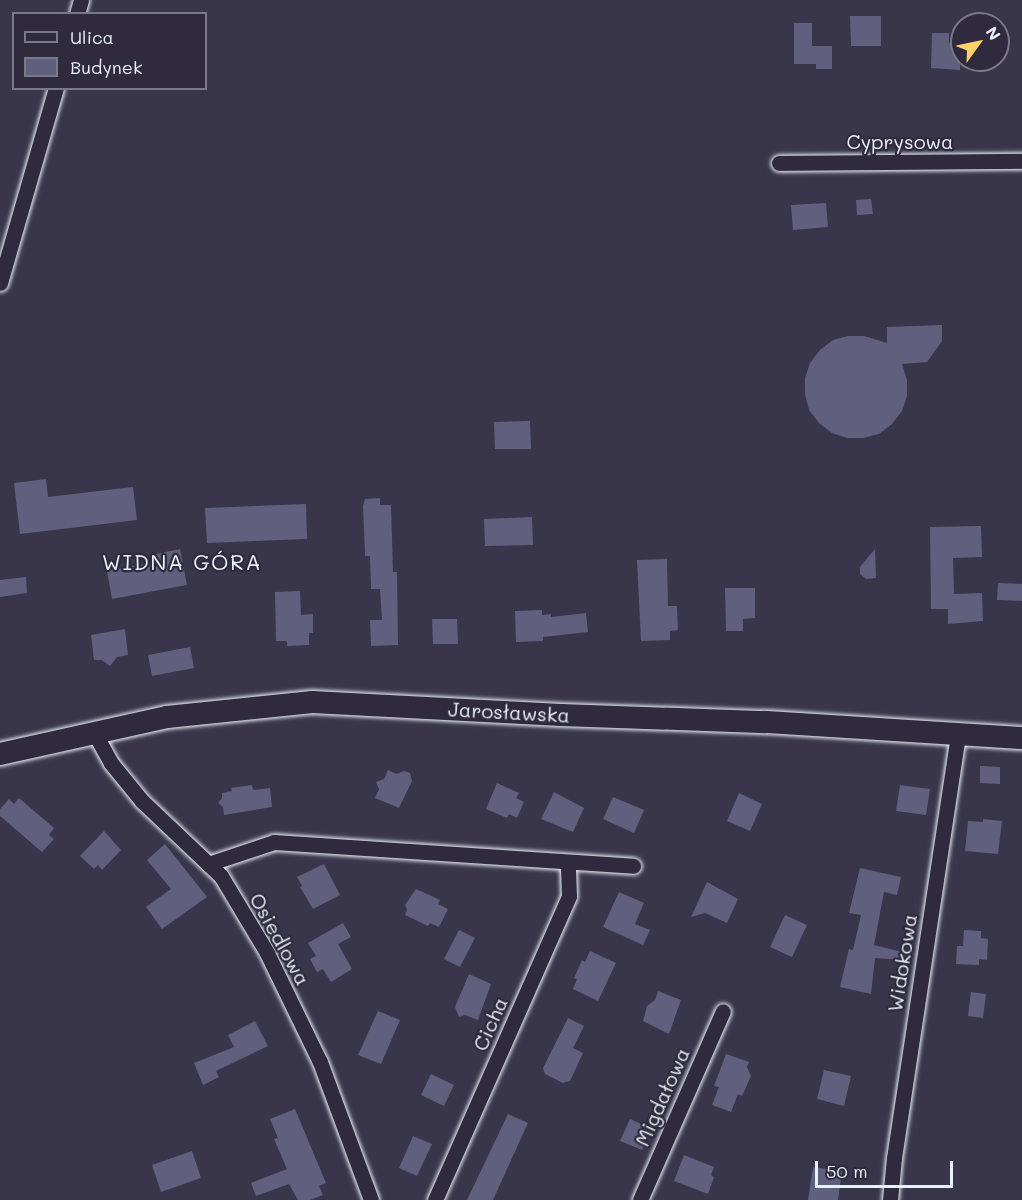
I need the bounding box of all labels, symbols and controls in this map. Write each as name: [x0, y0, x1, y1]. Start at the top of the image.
legend: [12, 12, 207, 90]
north arrow: [950, 12, 1010, 72]
text: N: [982, 22, 1006, 44]
text: Ulica: [70, 25, 114, 49]
text: Budynek: [70, 55, 143, 79]
street label: Cyprysowa: [846, 129, 954, 153]
district label: WIDNA GÓRA: [102, 549, 262, 575]
street label: Jarosławska: [447, 697, 571, 727]
street label: Osiedlowa: [245, 889, 315, 989]
street label: Widokowa: [882, 912, 922, 1014]
street label: Cicha: [468, 994, 512, 1054]
street label: Migdałowa: [630, 1044, 694, 1150]
scale bar: [818, 1149, 956, 1187]
text: 50 m: [826, 1159, 868, 1183]

